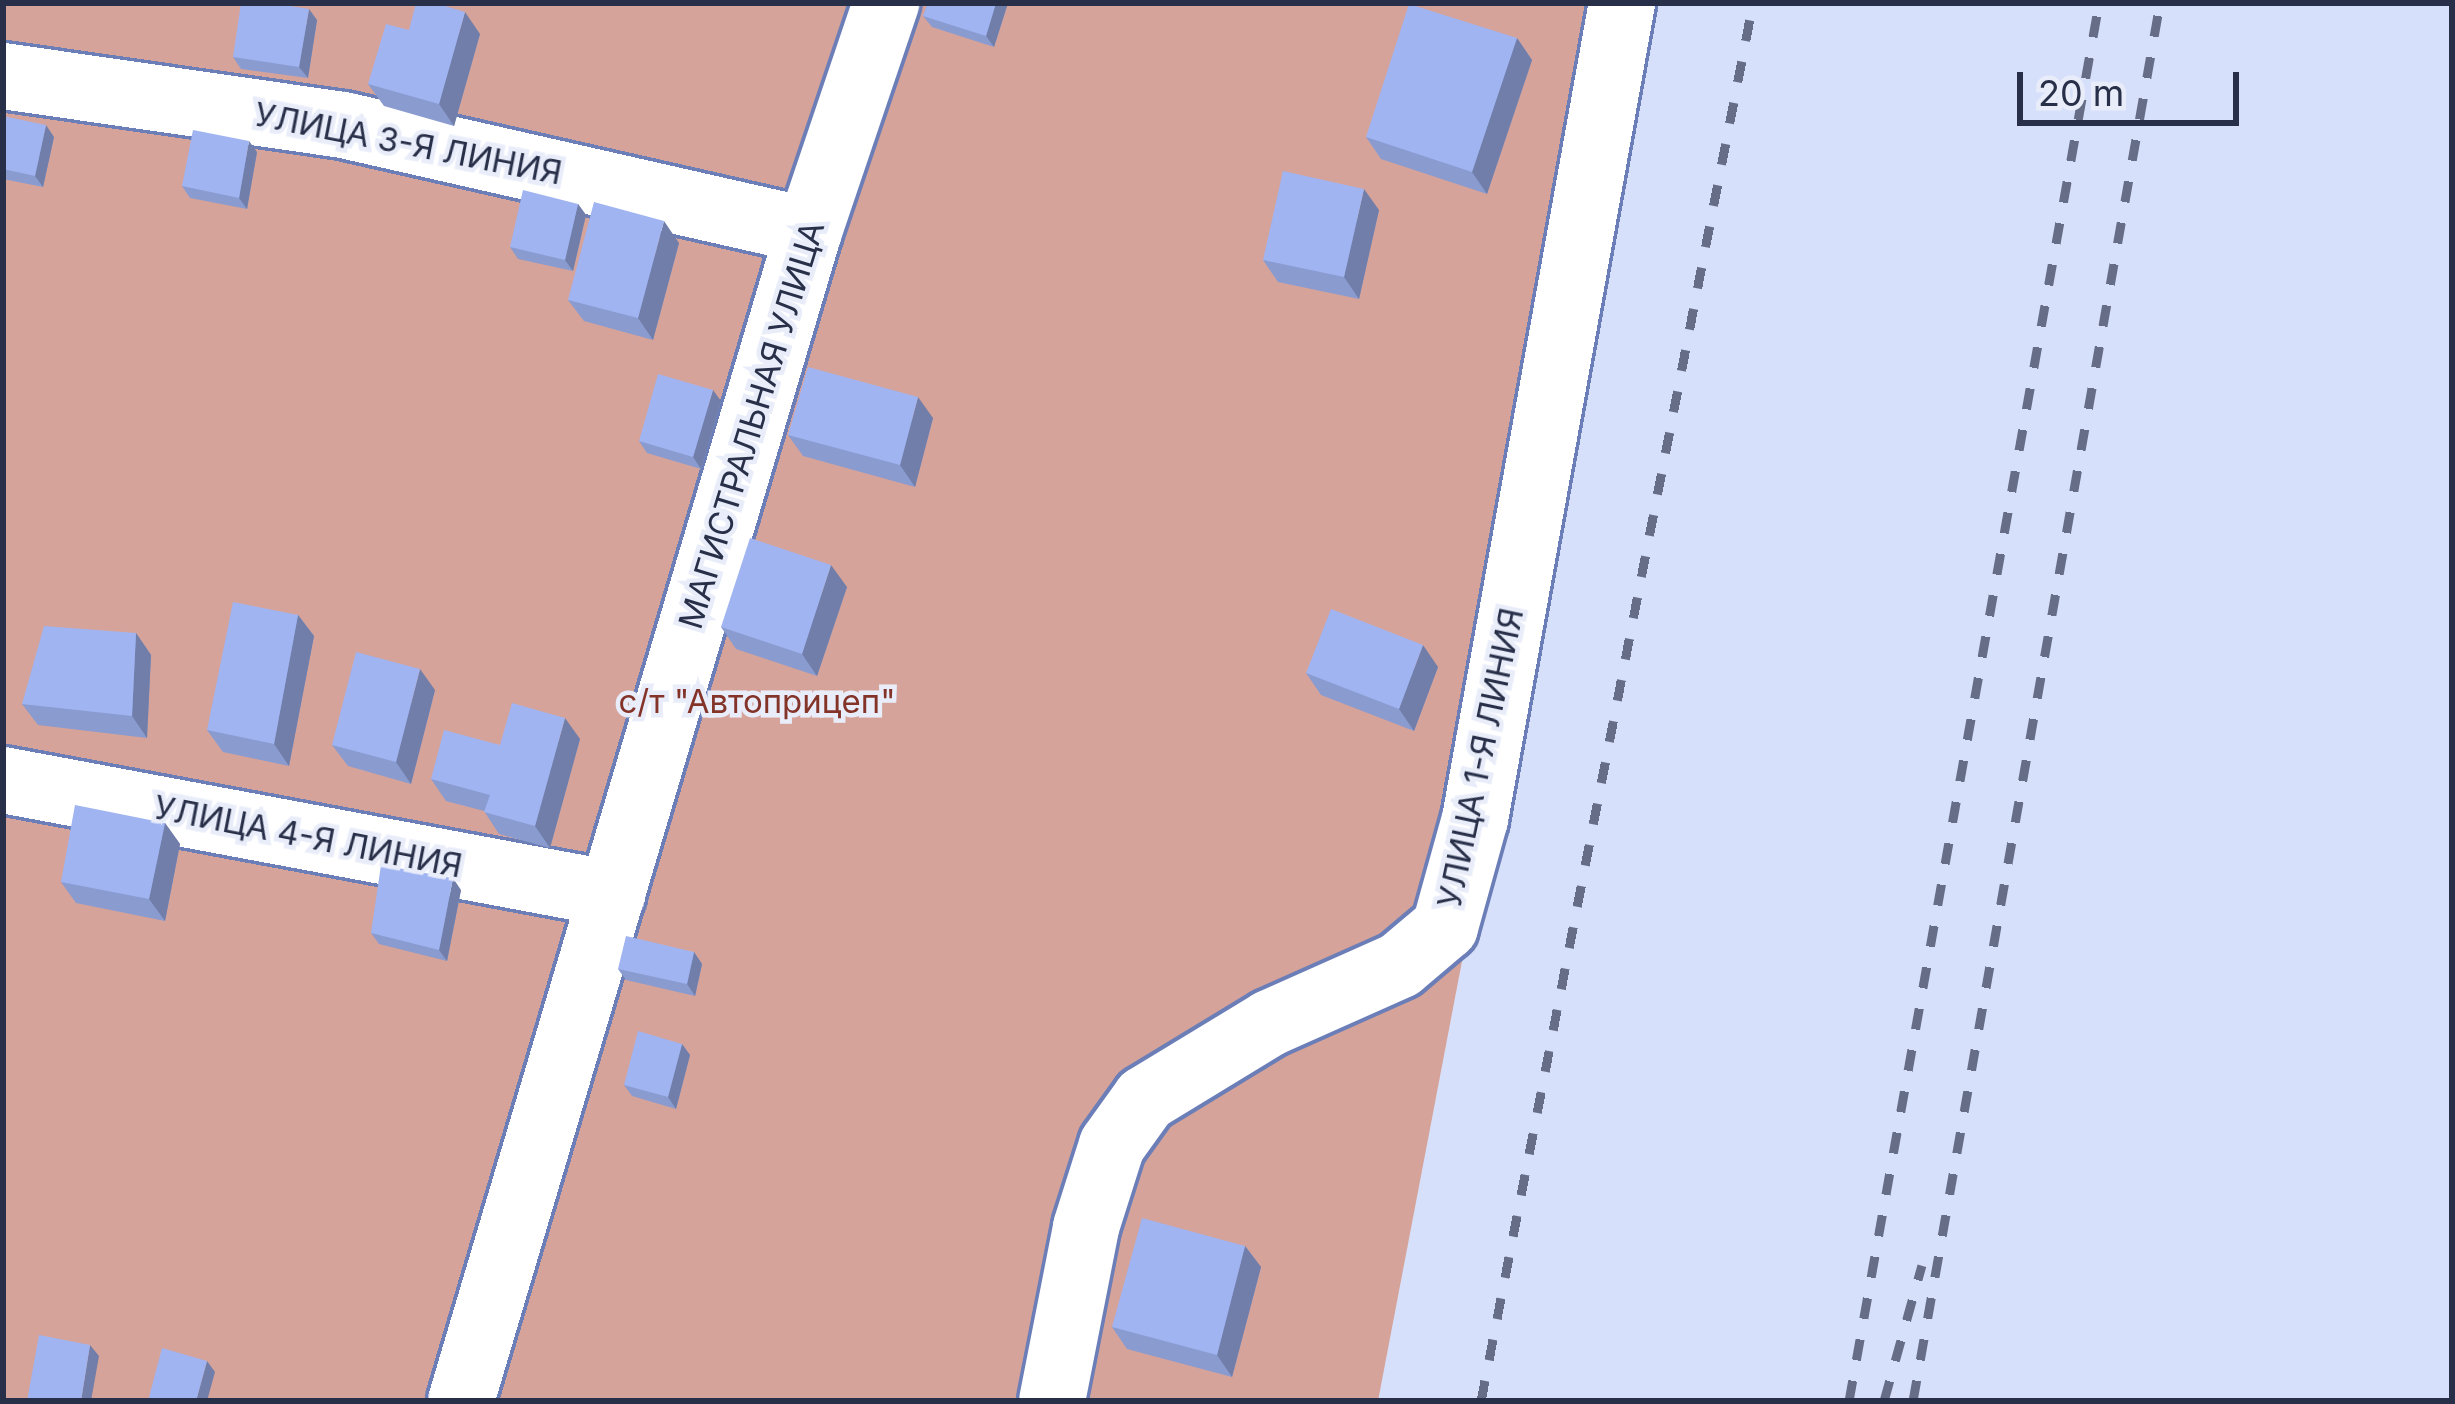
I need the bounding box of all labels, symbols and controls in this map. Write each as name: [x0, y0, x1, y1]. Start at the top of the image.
scale bar: [2023, 48, 2245, 122]
text: 20 m: [2038, 71, 2124, 115]
street label: УЛИЦА 3-Я ЛИНИЯ: [251, 95, 565, 193]
street label: МАГИСТРАЛЬНАЯ УЛИЦА: [671, 216, 833, 634]
street label: УЛИЦА 1-Я ЛИНИЯ: [1430, 605, 1532, 911]
park label: с/т "Автоприцеп": [618, 682, 896, 722]
street label: УЛИЦА 4-Я ЛИНИЯ: [150, 788, 466, 886]

